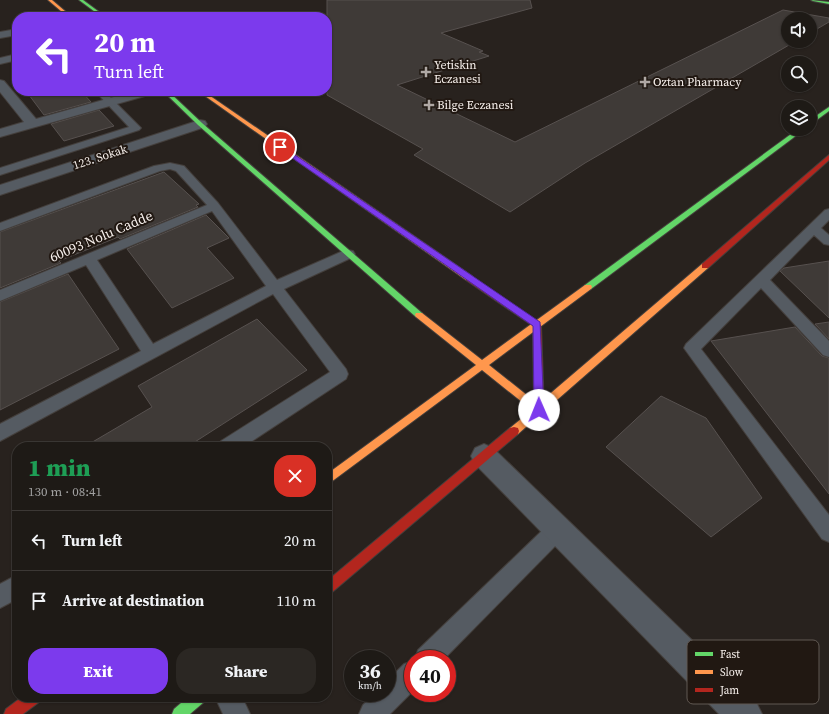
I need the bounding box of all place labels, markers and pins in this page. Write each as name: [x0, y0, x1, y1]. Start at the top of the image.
place label: Yetiskin Eczanesi: [434, 57, 481, 87]
marker: Yetiskin Eczanesi: [421, 67, 431, 77]
place label: Oztan Pharmacy: [653, 74, 742, 90]
marker: Oztan Pharmacy: [640, 77, 650, 87]
place label: Bilge Eczanesi: [437, 97, 514, 113]
marker: Bilge Eczanesi: [424, 100, 434, 110]
pin: [263, 130, 297, 164]

